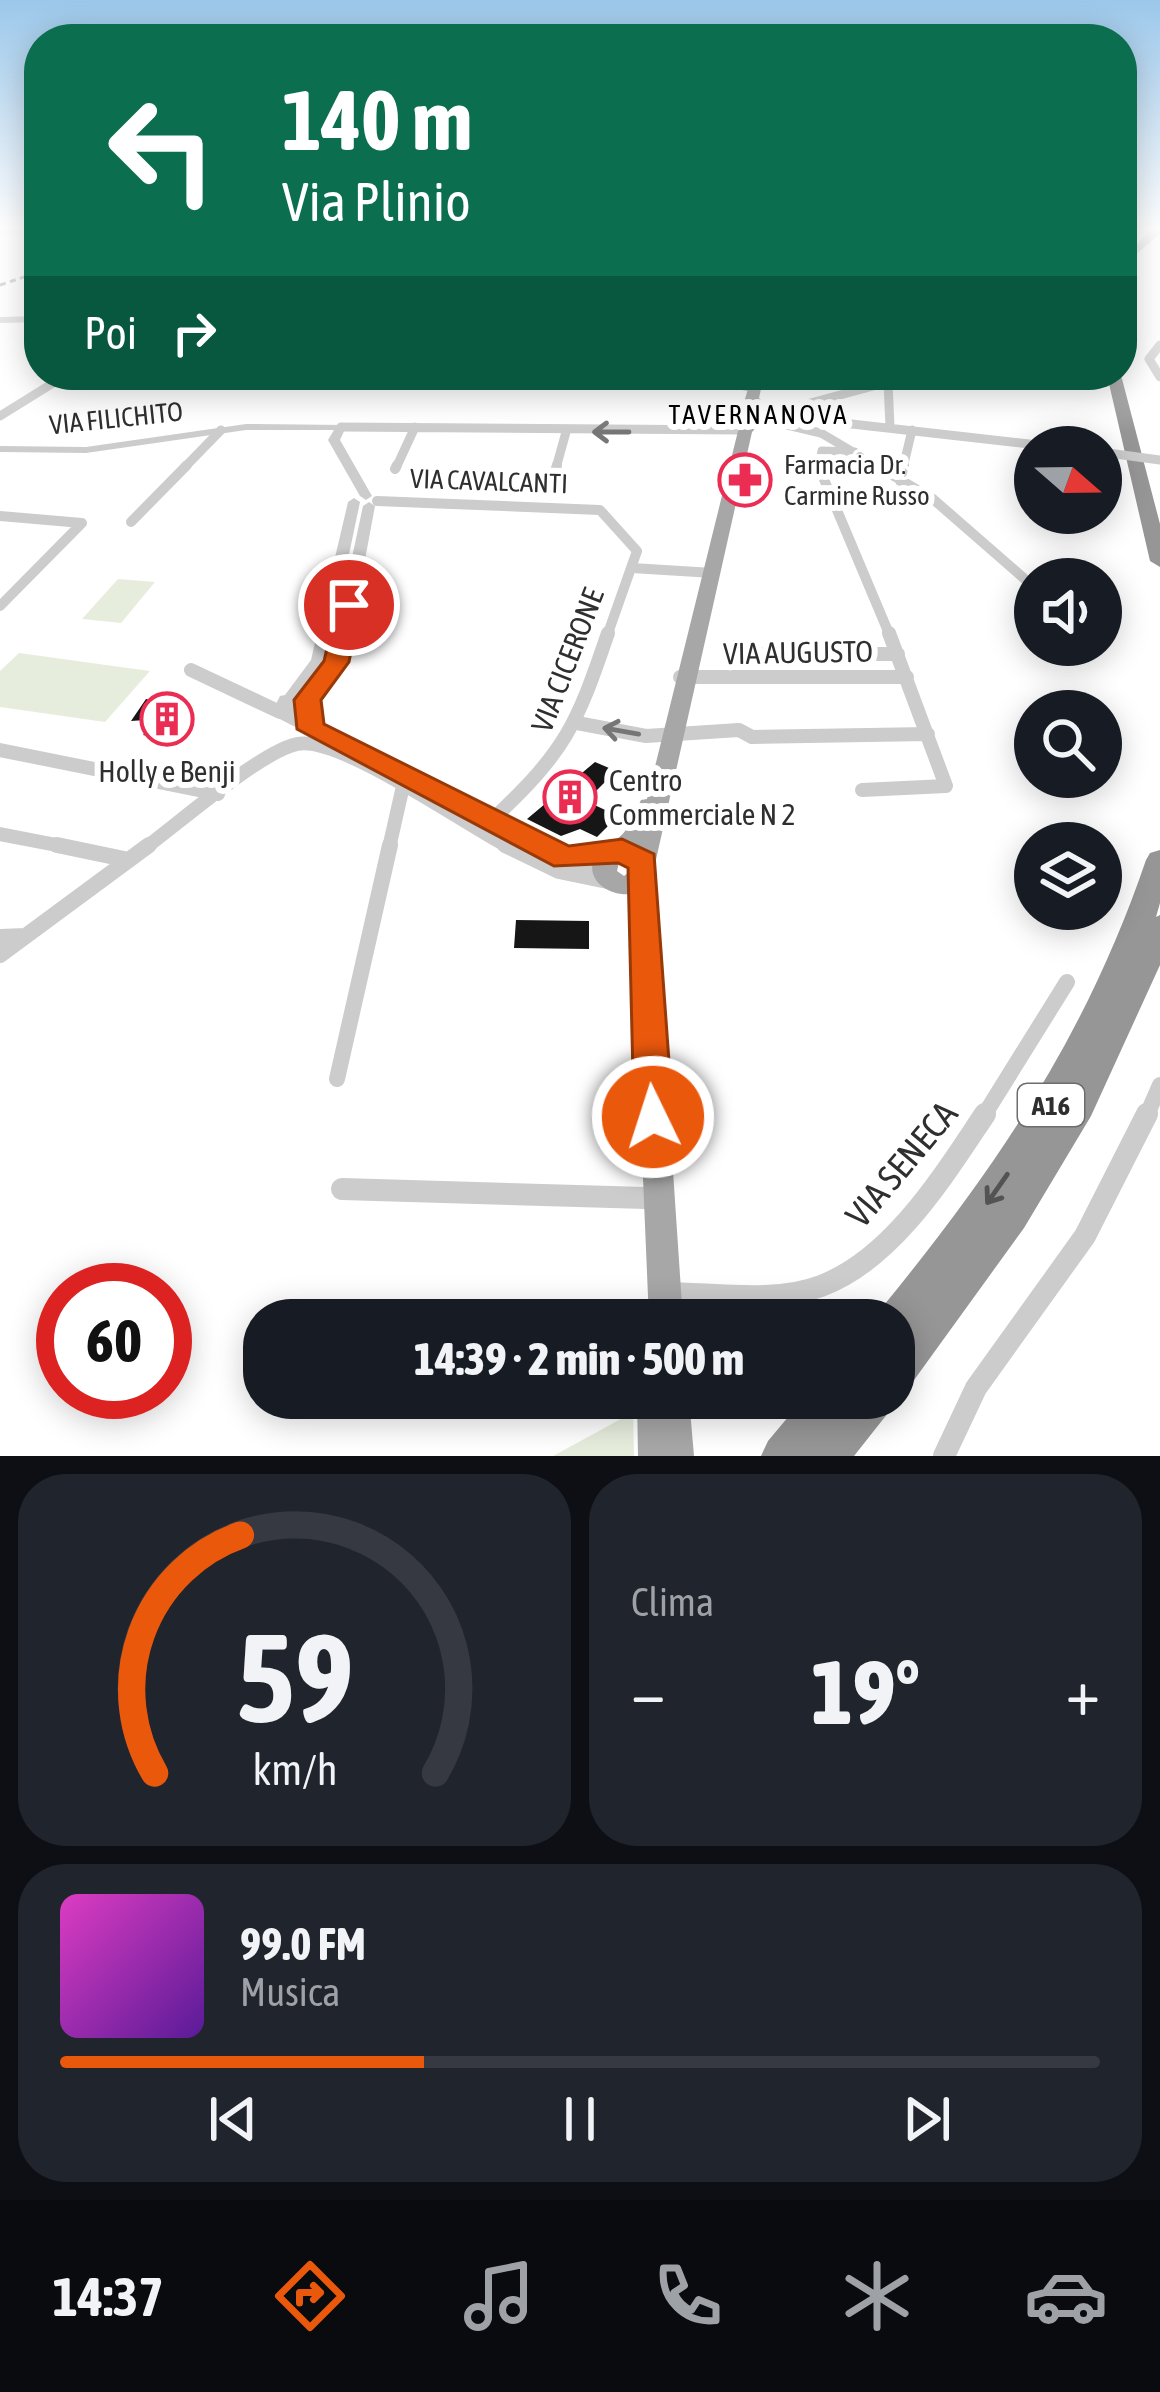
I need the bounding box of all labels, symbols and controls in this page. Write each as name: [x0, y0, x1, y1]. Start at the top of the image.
icon: left: [84, 72, 240, 228]
text: 140 m: [282, 72, 472, 168]
text: Via Plinio: [282, 171, 471, 232]
icon: right: [161, 300, 227, 366]
text: Poi: [84, 307, 137, 359]
street label: VIA FILICHITO: [48, 396, 184, 440]
district label: TAVERNANOVA: [668, 399, 850, 430]
one-way arrow: [592, 421, 631, 443]
north arrow: [1014, 426, 1122, 534]
map controls: [1014, 426, 1122, 930]
place label: Farmacia Dr. Carmine Russo: [784, 449, 930, 511]
pharmacy icon: Farmacia Dr. Carmine Russo: [717, 452, 773, 508]
street label: VIA CAVALCANTI: [410, 463, 568, 499]
pin: [298, 554, 400, 656]
button: sound: [1014, 558, 1122, 666]
icon: arrive: [316, 572, 382, 638]
street label: VIA CICERONE: [524, 583, 610, 737]
street label: VIA AUGUSTO: [723, 634, 873, 670]
button: search: [1014, 690, 1122, 798]
building icon: Holly e Benji: [139, 691, 195, 747]
one-way arrow: [603, 719, 642, 742]
place label: Holly e Benji: [98, 754, 236, 788]
place label: Centro Commerciale N 2: [609, 763, 796, 831]
building icon: Centro Commerciale N 2: [542, 769, 598, 825]
button: layers: [1014, 822, 1122, 930]
position arrow: [590, 1054, 716, 1180]
road number: A16: [1018, 1084, 1084, 1126]
street label: VIA SENECA: [837, 1093, 966, 1235]
one-way arrow: [985, 1172, 1010, 1205]
speed limit sign: 60: [36, 1263, 192, 1419]
text: 14:39 · 2 min · 500 m: [414, 1333, 744, 1385]
text: Clima: [631, 1580, 714, 1624]
text: 59: [236, 1605, 353, 1748]
text: 19°: [811, 1640, 920, 1743]
text: −: [631, 1653, 665, 1729]
text: +: [1066, 1653, 1100, 1729]
text: km/h: [252, 1745, 337, 1794]
text: 99.0 FM: [240, 1918, 366, 1970]
text: Musica: [240, 1970, 340, 2014]
icon: previous: [200, 2086, 266, 2152]
icon: pause: [547, 2086, 613, 2152]
icon: next: [894, 2086, 960, 2152]
icon: directions: [268, 2254, 352, 2338]
icon: music: [457, 2254, 541, 2338]
icon: phone: [646, 2254, 730, 2338]
icon: climate: [835, 2254, 919, 2338]
icon: car: [1024, 2254, 1108, 2338]
text: 14:37: [52, 2266, 164, 2327]

